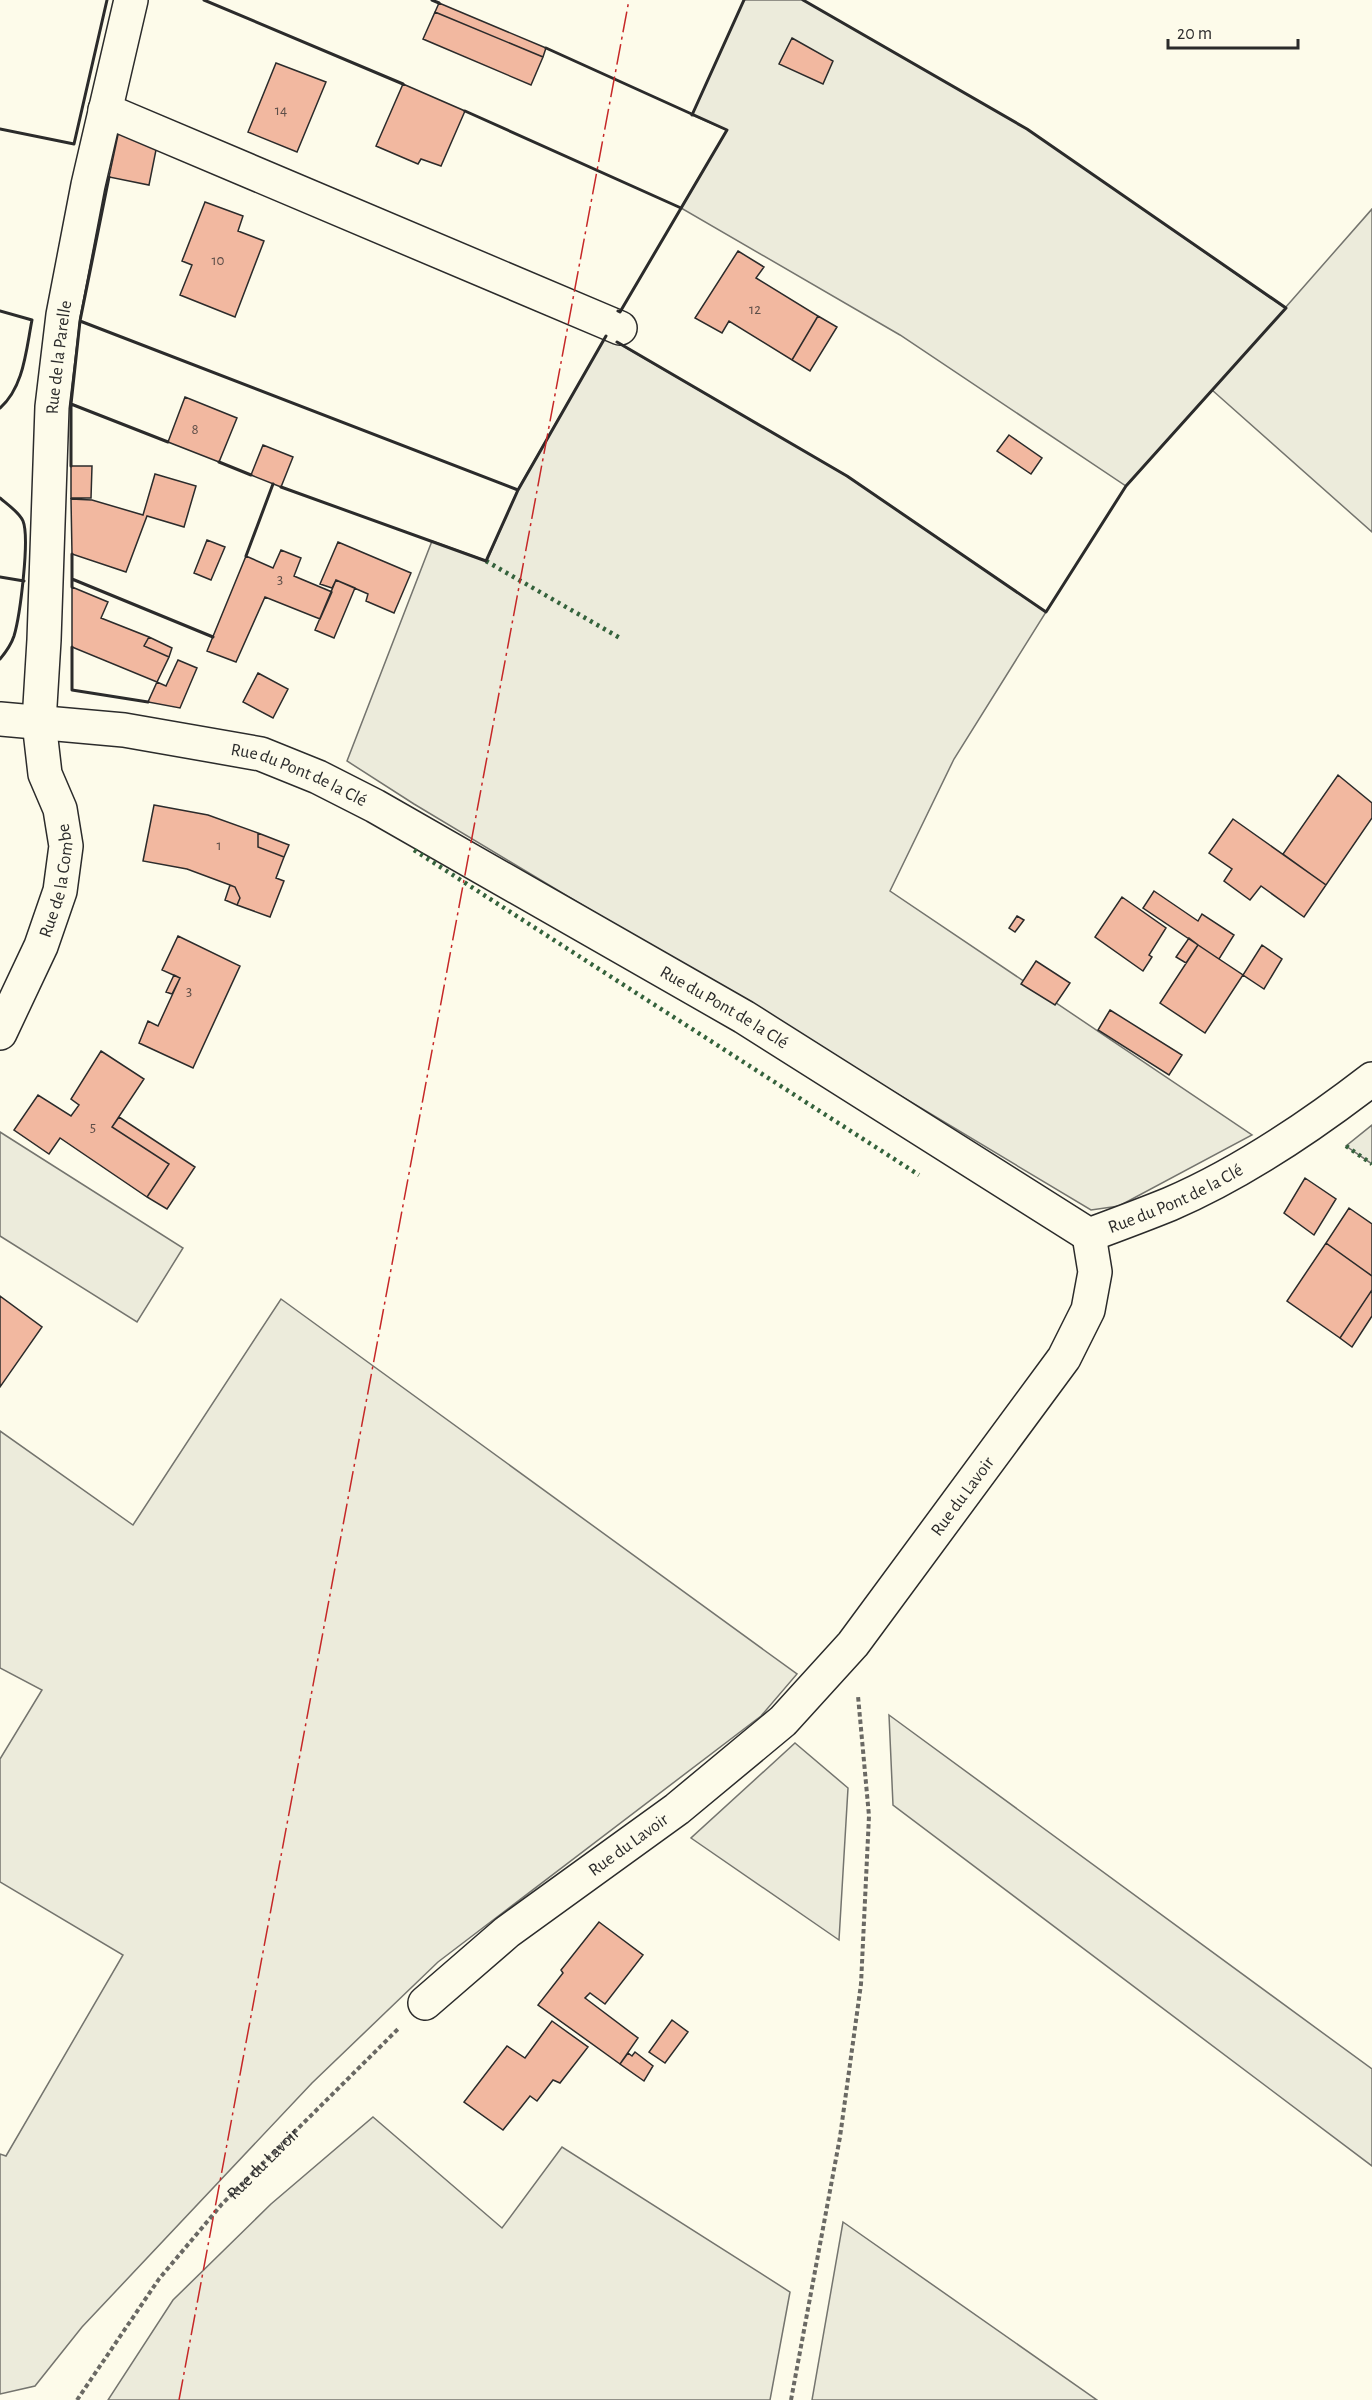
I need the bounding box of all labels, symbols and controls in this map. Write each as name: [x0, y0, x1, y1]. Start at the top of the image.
scale bar: [1168, 12, 1298, 50]
text: 20 m: [1177, 25, 1212, 43]
house number: 14: [275, 103, 287, 118]
house number: 10: [211, 253, 225, 268]
street label: Rue de la Parelle: [44, 299, 76, 415]
house number: 12: [749, 302, 761, 317]
house number: 8: [191, 422, 199, 437]
house number: 3: [277, 572, 283, 587]
street label: Rue du Pont de la Clé: [229, 741, 369, 810]
street label: Rue de la Combe: [37, 822, 77, 940]
house number: 1: [216, 838, 222, 853]
street label: Rue du Pont de la Clé: [657, 963, 791, 1053]
house number: 3: [186, 984, 192, 999]
house number: 5: [90, 1120, 96, 1135]
street label: Rue du Pont de la Clé: [1106, 1161, 1246, 1237]
street label: Rue du Lavoir: [928, 1453, 998, 1540]
street label: Rue du Lavoir: [586, 1810, 672, 1880]
street label: Rue du Lavoir: [224, 2124, 303, 2203]

